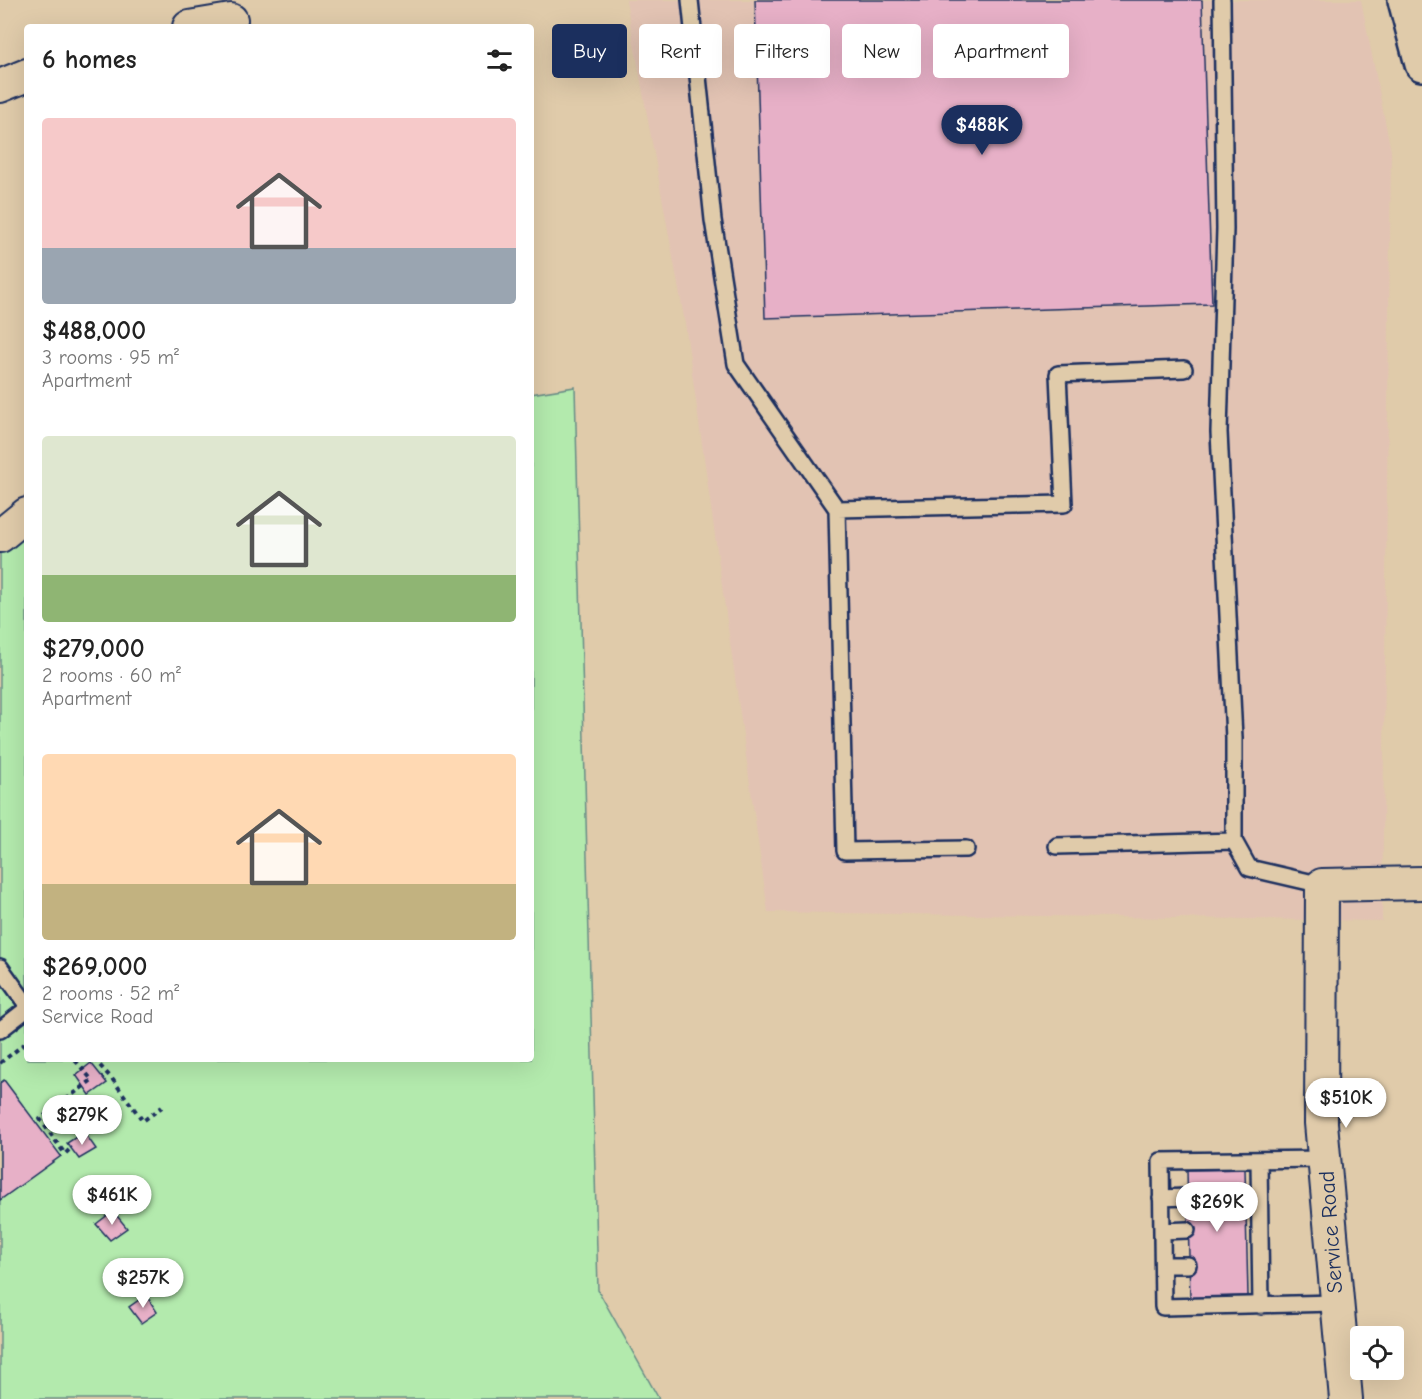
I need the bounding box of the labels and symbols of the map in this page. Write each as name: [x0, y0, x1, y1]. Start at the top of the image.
pin: $488K: [940, 105, 1024, 156]
pin: $510K: [1304, 1078, 1388, 1129]
pin: $279K: [40, 1095, 124, 1146]
street label: Service Road: [1314, 1170, 1348, 1294]
pin: $461K: [70, 1175, 154, 1226]
pin: $269K: [1175, 1182, 1259, 1233]
pin: $257K: [101, 1258, 185, 1309]

